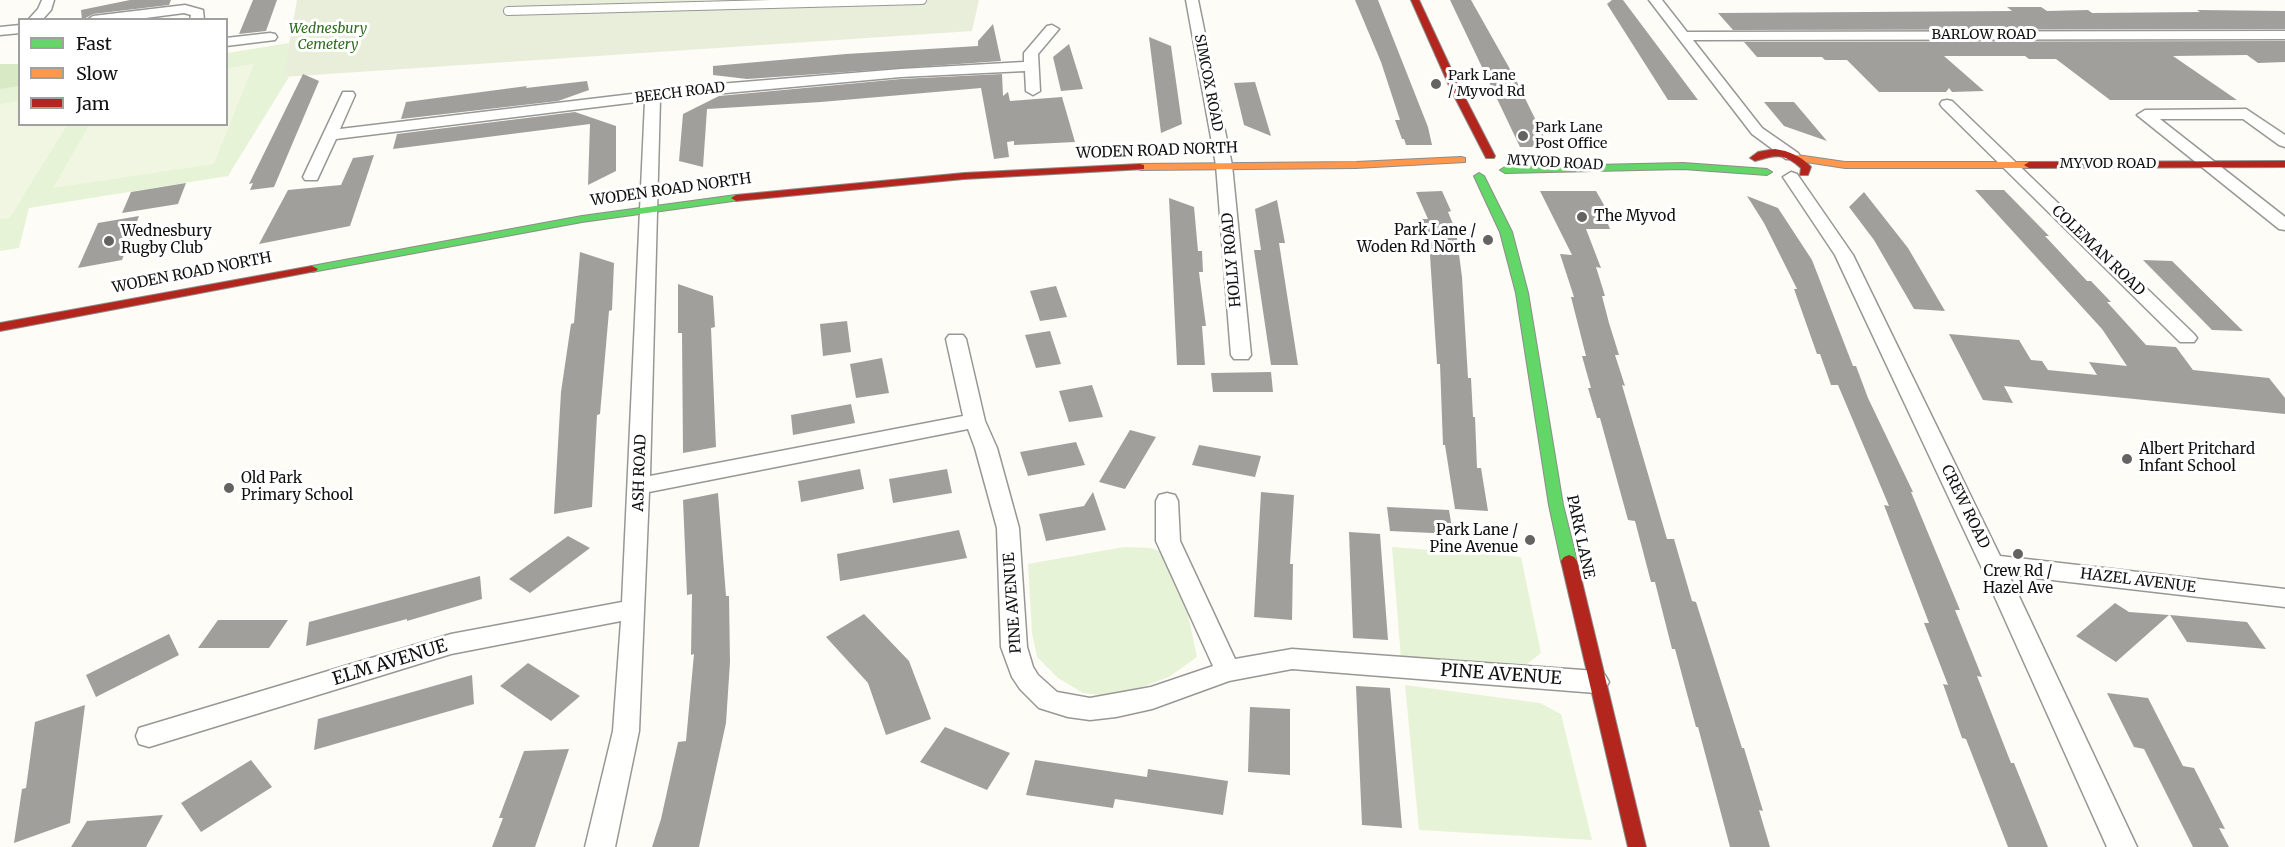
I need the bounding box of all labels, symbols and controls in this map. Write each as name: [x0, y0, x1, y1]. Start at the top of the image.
legend: [18, 18, 228, 126]
park label: Wednesbury Cemetery: [289, 21, 367, 54]
street label: BARLOW ROAD: [1932, 27, 2036, 43]
text: Fast: [76, 32, 112, 55]
street label: SIMCOX ROAD: [1190, 33, 1226, 133]
text: Slow: [76, 62, 118, 85]
place label: Park Lane / Myvod Rd: [1448, 68, 1525, 100]
marker: Park Lane / Myvod Rd: [1429, 77, 1443, 91]
street label: BEECH ROAD: [634, 79, 726, 107]
text: Jam: [76, 92, 110, 115]
place label: Park Lane Post Office: [1535, 120, 1607, 152]
marker: Park Lane Post Office: [1516, 129, 1530, 143]
street label: WODEN ROAD NORTH: [1076, 139, 1238, 163]
street label: MYVOD ROAD: [1506, 152, 1604, 174]
street label: MYVOD ROAD: [2060, 156, 2156, 172]
street label: WODEN ROAD NORTH: [589, 170, 753, 210]
street label: COLEMAN ROAD: [2048, 202, 2148, 300]
place label: The Myvod: [1594, 208, 1676, 226]
marker: The Myvod: [1575, 210, 1589, 224]
street label: HOLLY ROAD: [1219, 212, 1245, 308]
place label: Park Lane / Woden Rd North: [1357, 222, 1476, 257]
place label: Wednesbury Rugby Club: [121, 223, 212, 258]
marker: Park Lane / Woden Rd North: [1481, 233, 1495, 247]
marker: Wednesbury Rugby Club: [102, 234, 116, 248]
street label: WODEN ROAD NORTH: [111, 249, 273, 297]
street label: ASH ROAD: [630, 434, 650, 512]
place label: Albert Pritchard Infant School: [2139, 441, 2255, 476]
marker: Albert Pritchard Infant School: [2120, 452, 2134, 466]
street label: CREW ROAD: [1937, 462, 1993, 552]
place label: Old Park Primary School: [241, 470, 353, 505]
marker: Old Park Primary School: [222, 481, 236, 495]
street label: PARK LANE: [1562, 493, 1598, 581]
place label: Park Lane / Pine Avenue: [1430, 522, 1518, 557]
marker: Park Lane / Pine Avenue: [1523, 533, 1537, 547]
marker: Crew Rd / Hazel Ave: [2011, 547, 2025, 561]
street label: PINE AVENUE: [1000, 552, 1026, 654]
place label: Crew Rd / Hazel Ave: [1983, 563, 2053, 598]
street label: HAZEL AVENUE: [2079, 565, 2197, 597]
street label: ELM AVENUE: [330, 635, 450, 691]
street label: PINE AVENUE: [1440, 660, 1562, 690]

